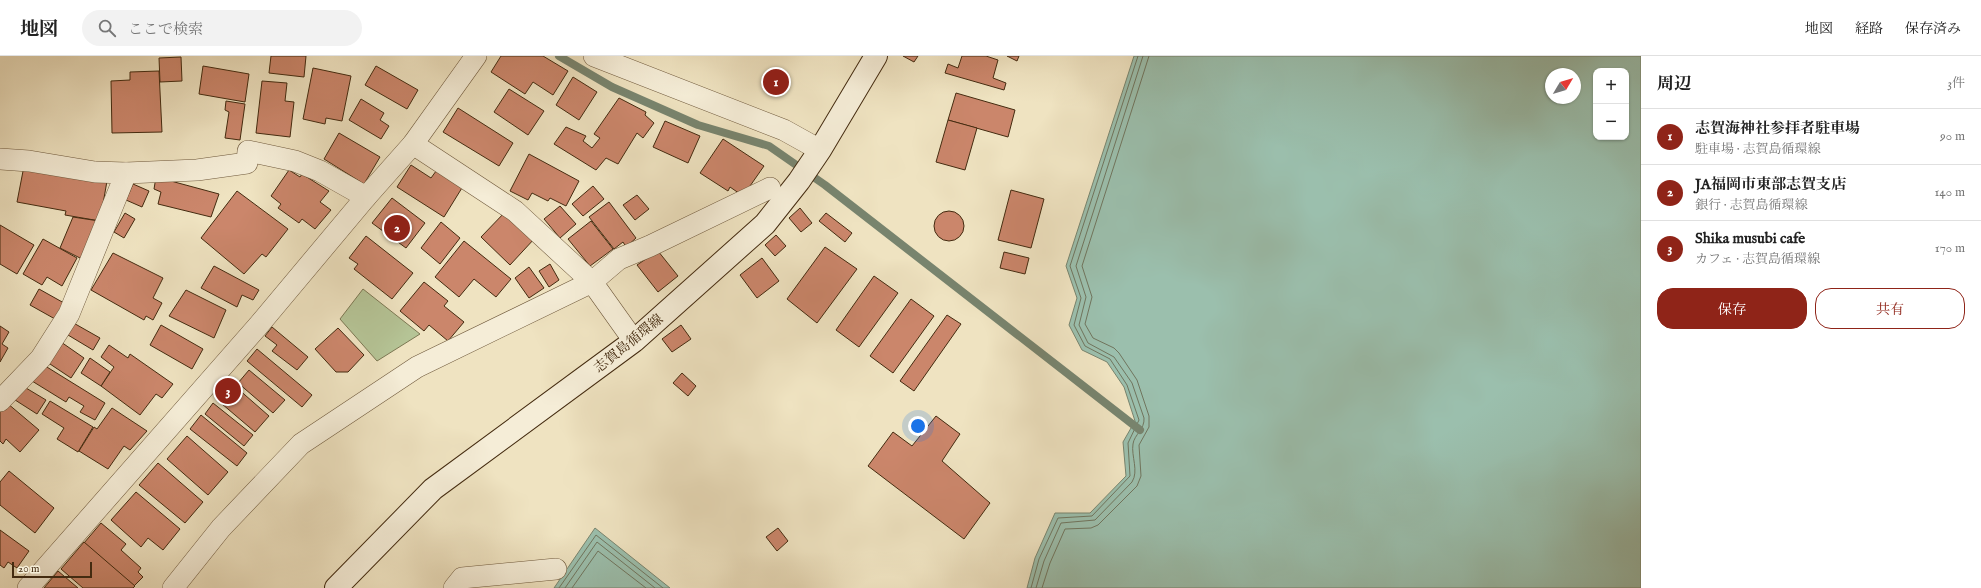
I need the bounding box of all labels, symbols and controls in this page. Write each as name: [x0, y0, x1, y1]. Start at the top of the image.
search box: [82, 10, 362, 46]
icon: search: [96, 17, 118, 39]
text: 地図: [20, 18, 58, 42]
text: ここで検索: [128, 20, 203, 39]
text: 地図: [1805, 20, 1833, 38]
text: 経路: [1855, 20, 1883, 38]
text: 保存済み: [1905, 20, 1961, 38]
pin: 1: [763, 67, 789, 97]
north arrow: [1545, 68, 1581, 104]
map controls: [1593, 68, 1629, 140]
button: +: [1593, 68, 1629, 104]
text: 周辺: [1657, 74, 1691, 95]
text: 3件: [1947, 75, 1965, 92]
button: −: [1593, 104, 1629, 140]
text: 志賀海神社参拝者駐車場: [1695, 119, 1860, 138]
text: 1: [1668, 128, 1672, 145]
text: 90 m: [1940, 128, 1965, 145]
text: 駐車場 · 志賀島循環線: [1695, 141, 1821, 158]
text: JA福岡市東部志賀支店: [1695, 175, 1846, 194]
text: 2: [1667, 184, 1673, 201]
text: 140 m: [1935, 184, 1965, 201]
text: 銀行 · 志賀島循環線: [1695, 197, 1808, 214]
pin: 2: [384, 213, 410, 243]
text: Shika musubi cafe: [1695, 229, 1805, 248]
text: 3: [1668, 240, 1672, 257]
text: 170 m: [1935, 240, 1965, 257]
text: カフェ · 志賀島循環線: [1695, 251, 1820, 268]
button: 保存: [1657, 288, 1807, 329]
button: 共有: [1815, 288, 1965, 329]
street label: 志賀島循環線: [590, 310, 667, 377]
pin: 3: [215, 376, 241, 406]
your location: [908, 416, 928, 436]
scale bar: [12, 560, 92, 579]
text: 20 m: [18, 562, 39, 576]

